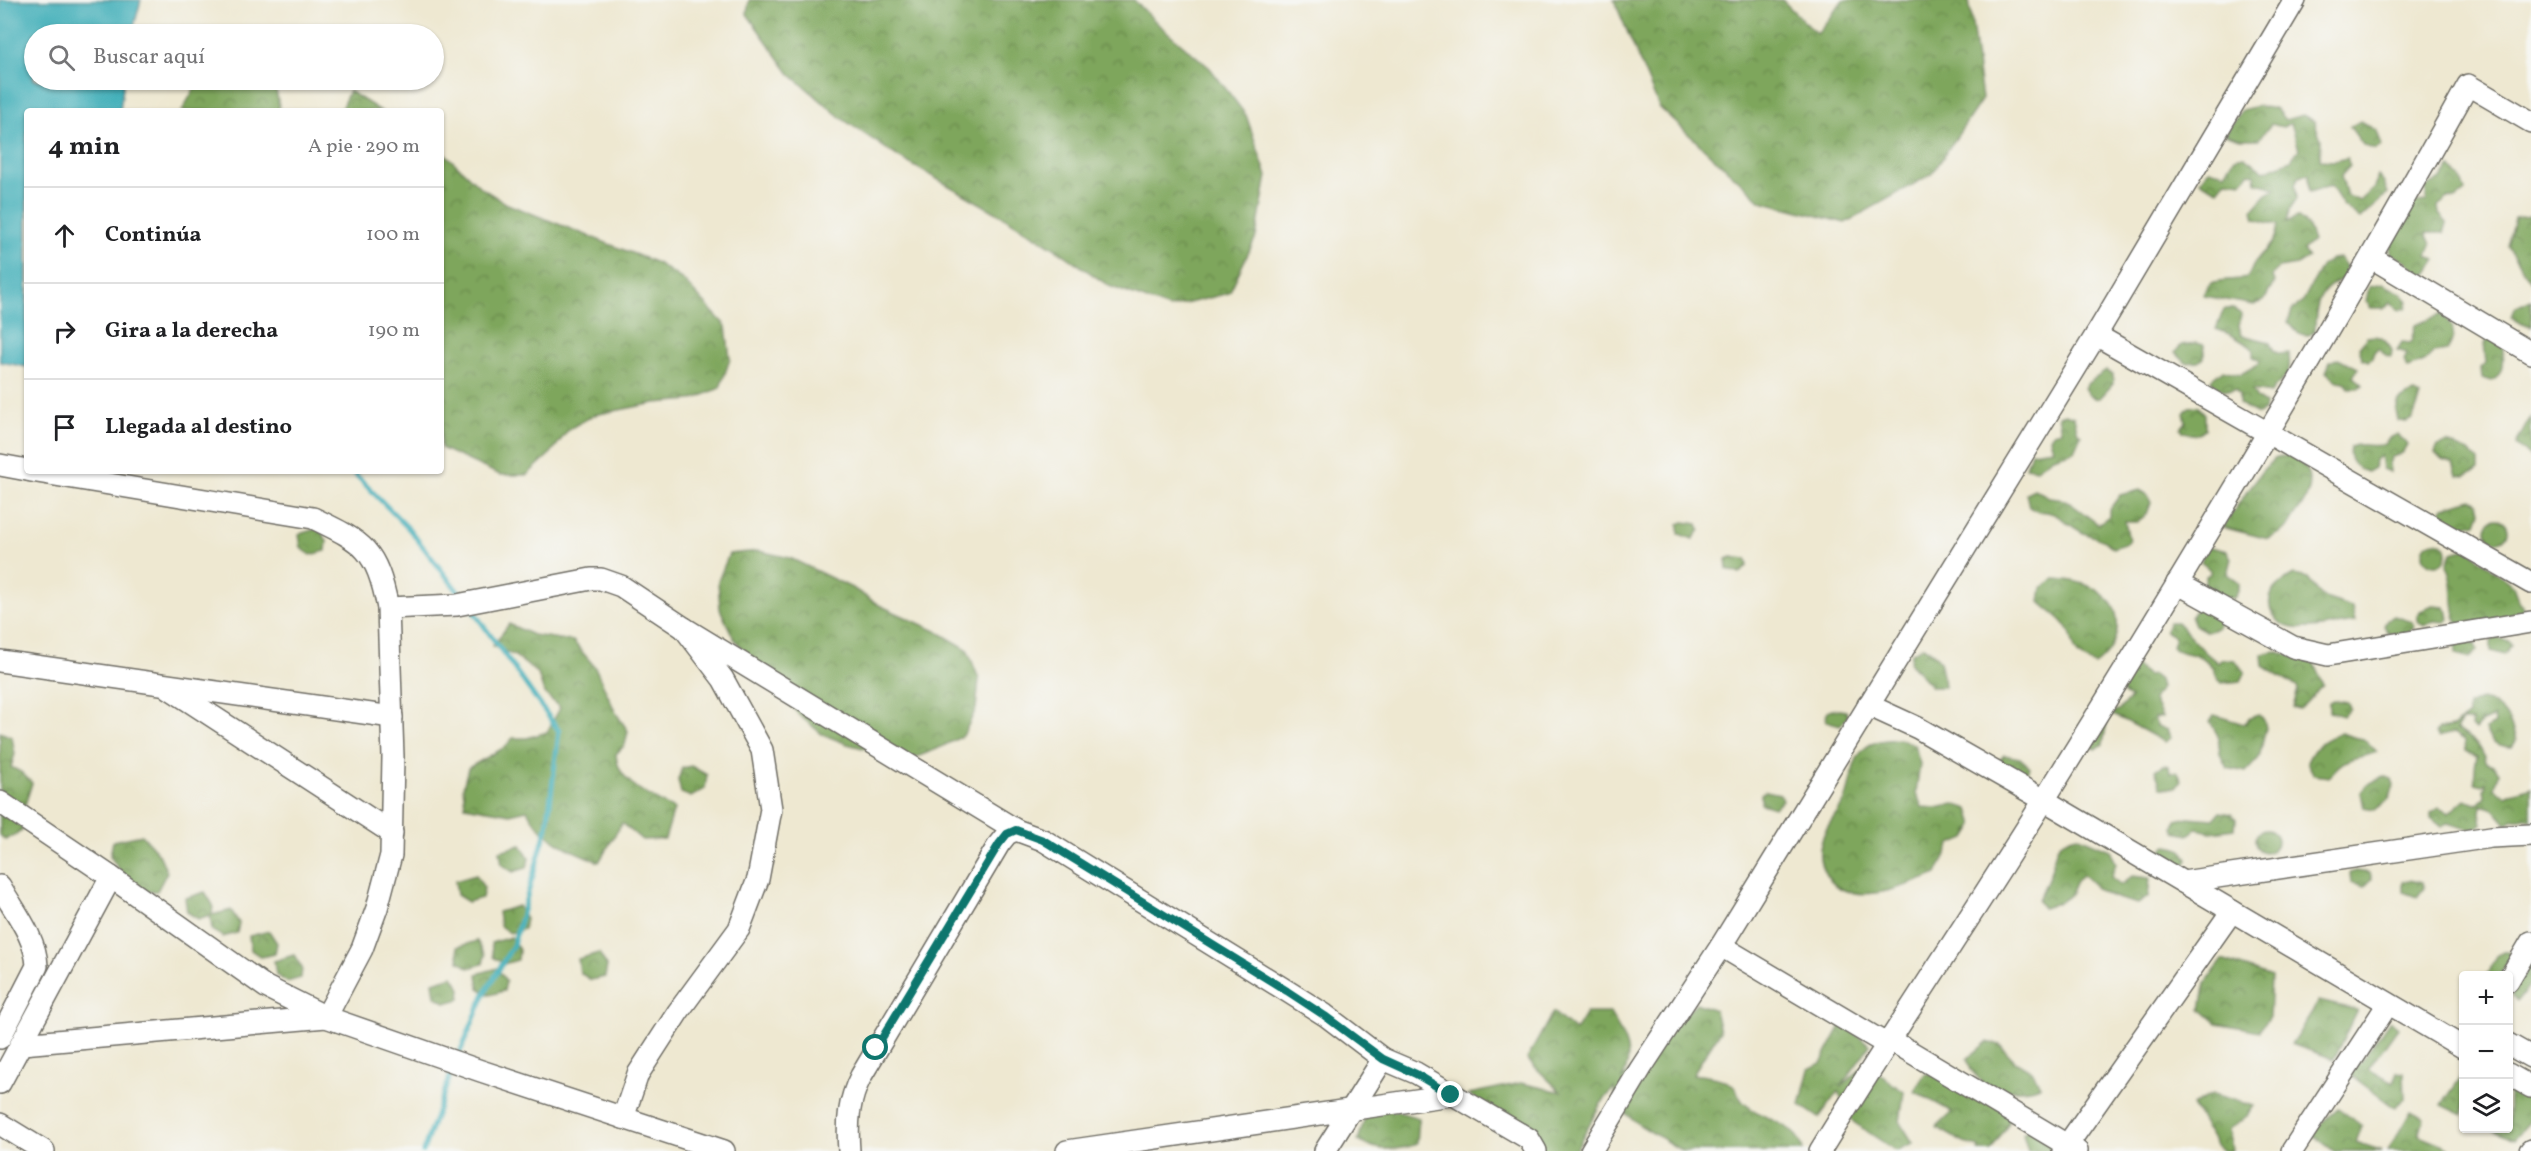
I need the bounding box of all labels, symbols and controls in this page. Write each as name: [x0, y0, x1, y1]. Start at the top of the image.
search box: [24, 24, 444, 90]
icon: search: [45, 41, 78, 74]
text: Buscar aquí: [93, 42, 205, 73]
text: 4 min: [48, 129, 120, 165]
text: A pie · 290 m: [308, 133, 420, 161]
icon: ahead: [48, 219, 81, 252]
text: Continúa: [105, 220, 202, 251]
text: 100 m: [366, 221, 420, 249]
icon: right: [48, 315, 81, 348]
text: Gira a la derecha: [105, 316, 278, 347]
text: 190 m: [368, 317, 420, 345]
icon: arrive: [48, 411, 81, 444]
text: Llegada al destino: [105, 412, 292, 443]
map controls: [2459, 971, 2513, 1133]
button: +: [2459, 971, 2513, 1025]
button: −: [2459, 1025, 2513, 1079]
route start: [862, 1034, 888, 1060]
button: layers: [2459, 1079, 2513, 1133]
route end: [1437, 1081, 1463, 1107]

